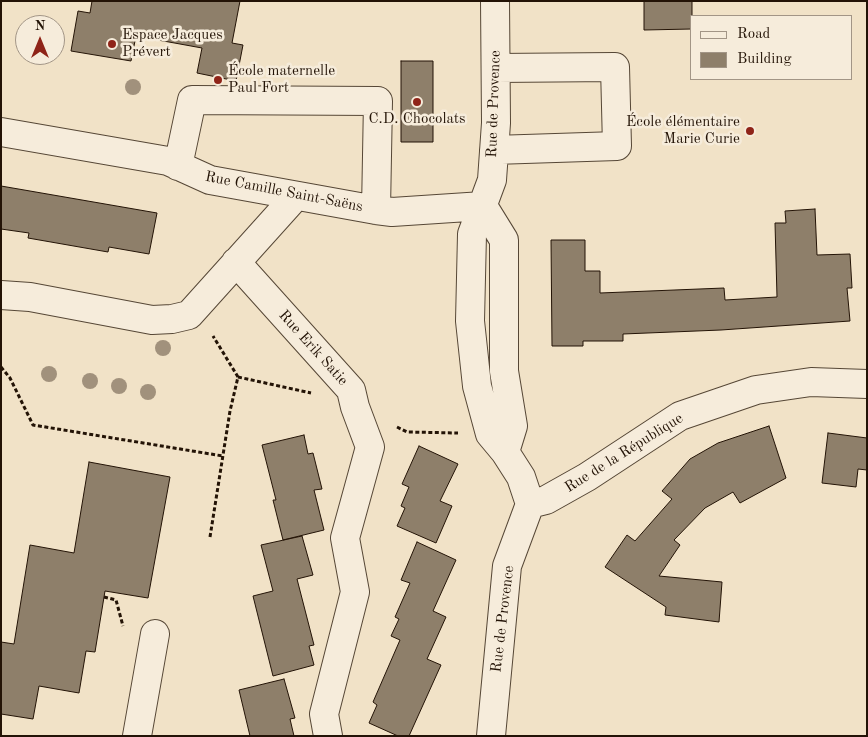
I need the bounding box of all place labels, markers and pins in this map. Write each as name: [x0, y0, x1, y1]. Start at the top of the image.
place label: Espace Jacques Prévert: [122, 26, 223, 61]
marker: Espace Jacques Prévert: [106, 38, 118, 50]
place label: École maternelle Paul Fort: [228, 62, 335, 97]
marker: École maternelle Paul Fort: [212, 74, 224, 86]
marker: C.D. Chocolats: [411, 96, 423, 108]
place label: C.D. Chocolats: [368, 110, 466, 128]
place label: École élémentaire Marie Curie: [626, 113, 740, 148]
marker: École élémentaire Marie Curie: [744, 125, 756, 137]

